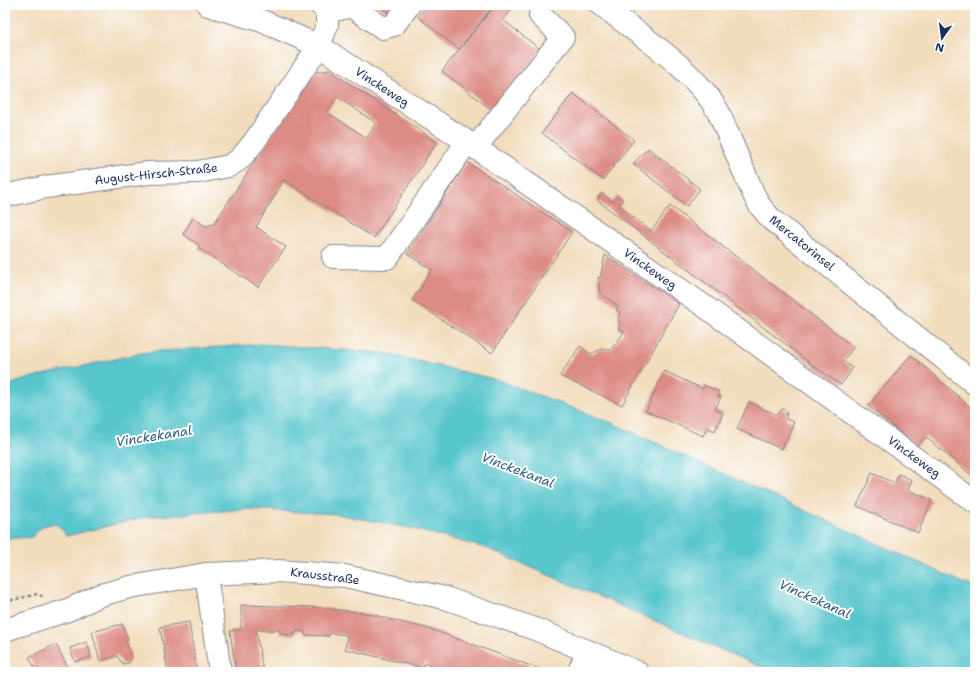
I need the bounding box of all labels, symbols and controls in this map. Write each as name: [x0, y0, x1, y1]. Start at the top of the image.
north arrow: [922, 18, 962, 58]
text: N: [933, 39, 946, 56]
street label: Vinckeweg: [352, 63, 412, 111]
street label: August-Hirsch-Straße: [94, 160, 219, 188]
street label: Mercatorinsel: [766, 212, 838, 275]
street label: Vinckeweg: [620, 245, 680, 293]
water label: Vinckekanal: [115, 422, 193, 450]
street label: Vinckeweg: [884, 432, 944, 482]
water label: Vinckekanal: [479, 448, 557, 492]
street label: Krausstraße: [289, 564, 361, 588]
water label: Vinckekanal: [776, 576, 854, 622]

